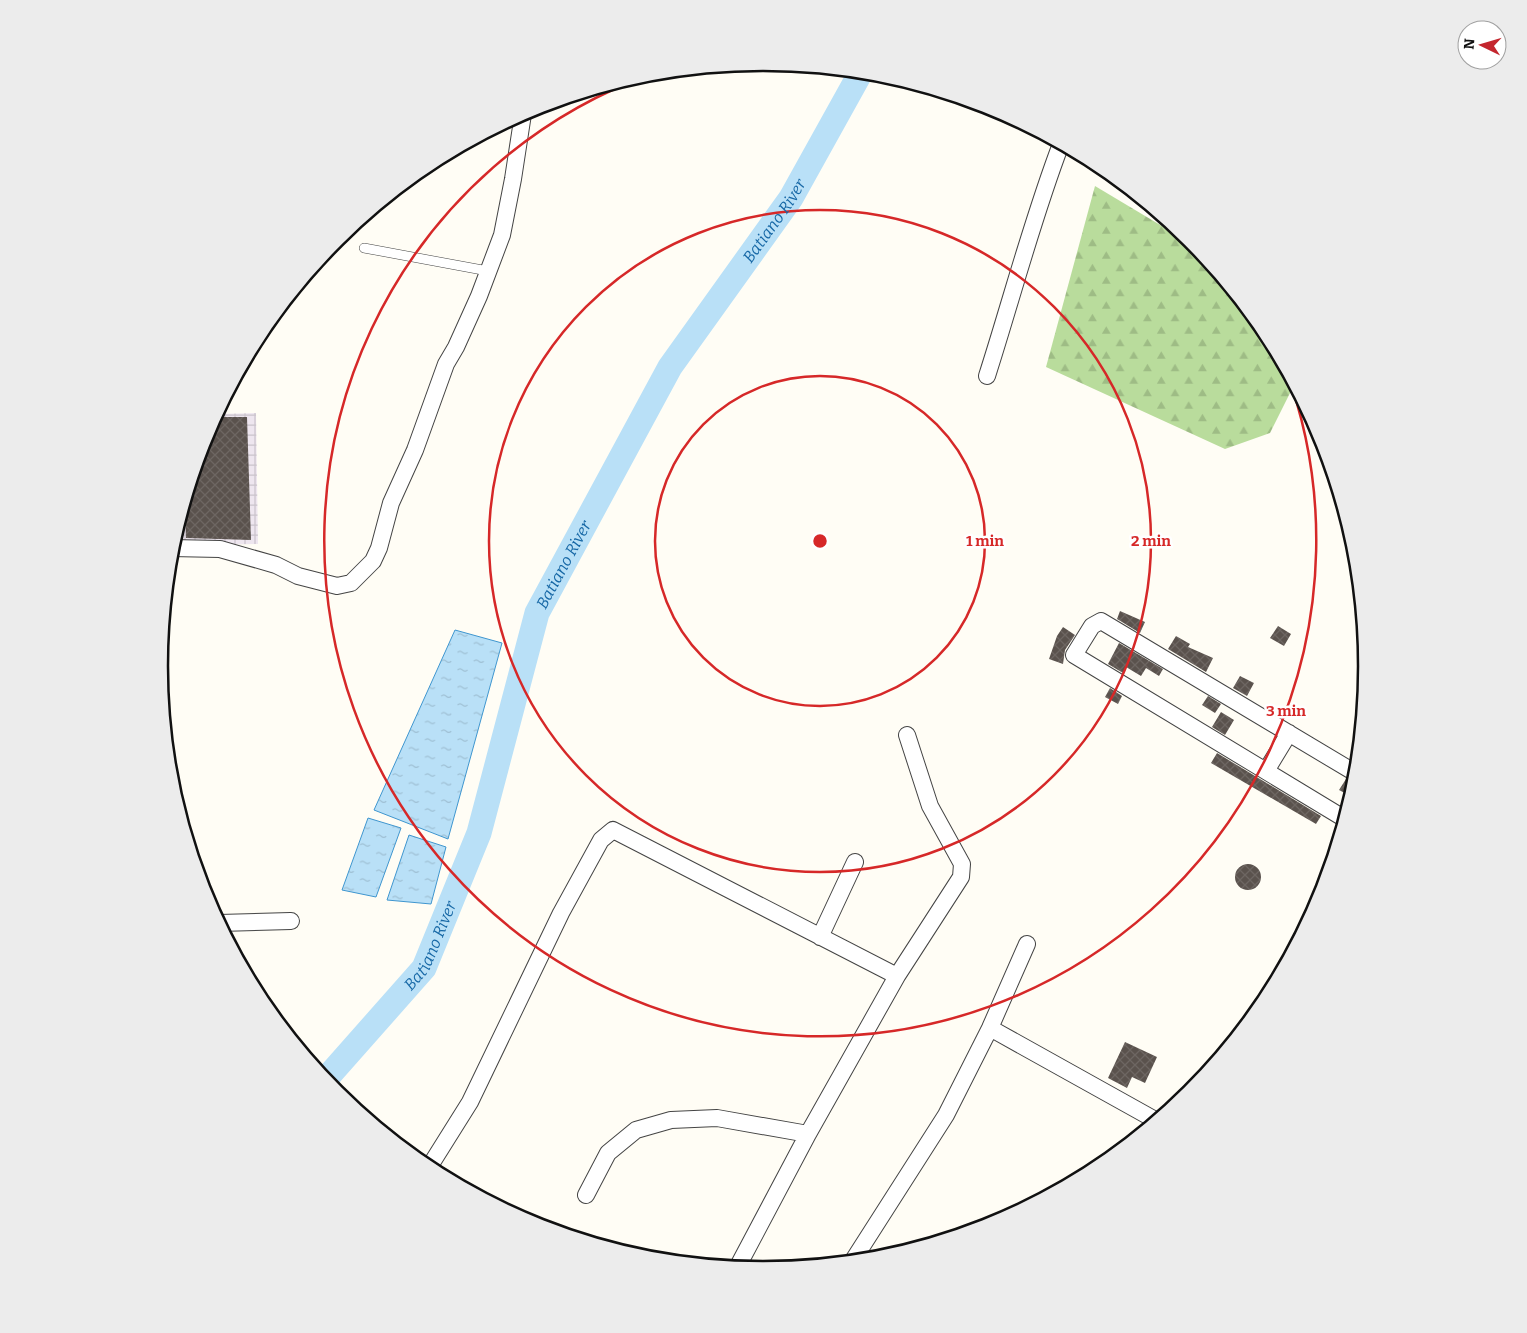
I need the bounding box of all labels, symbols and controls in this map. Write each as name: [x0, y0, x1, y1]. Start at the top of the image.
north arrow: [1457, 20, 1507, 70]
text: N: [1461, 38, 1479, 50]
water label: Batiano River: [738, 174, 810, 266]
water label: Batiano River: [532, 516, 595, 612]
centre of rings: [811, 532, 829, 550]
text: 1 min: [966, 532, 1004, 550]
text: 2 min: [1131, 532, 1171, 550]
text: 3 min: [1266, 702, 1306, 720]
water label: Batiano River: [400, 897, 460, 994]

